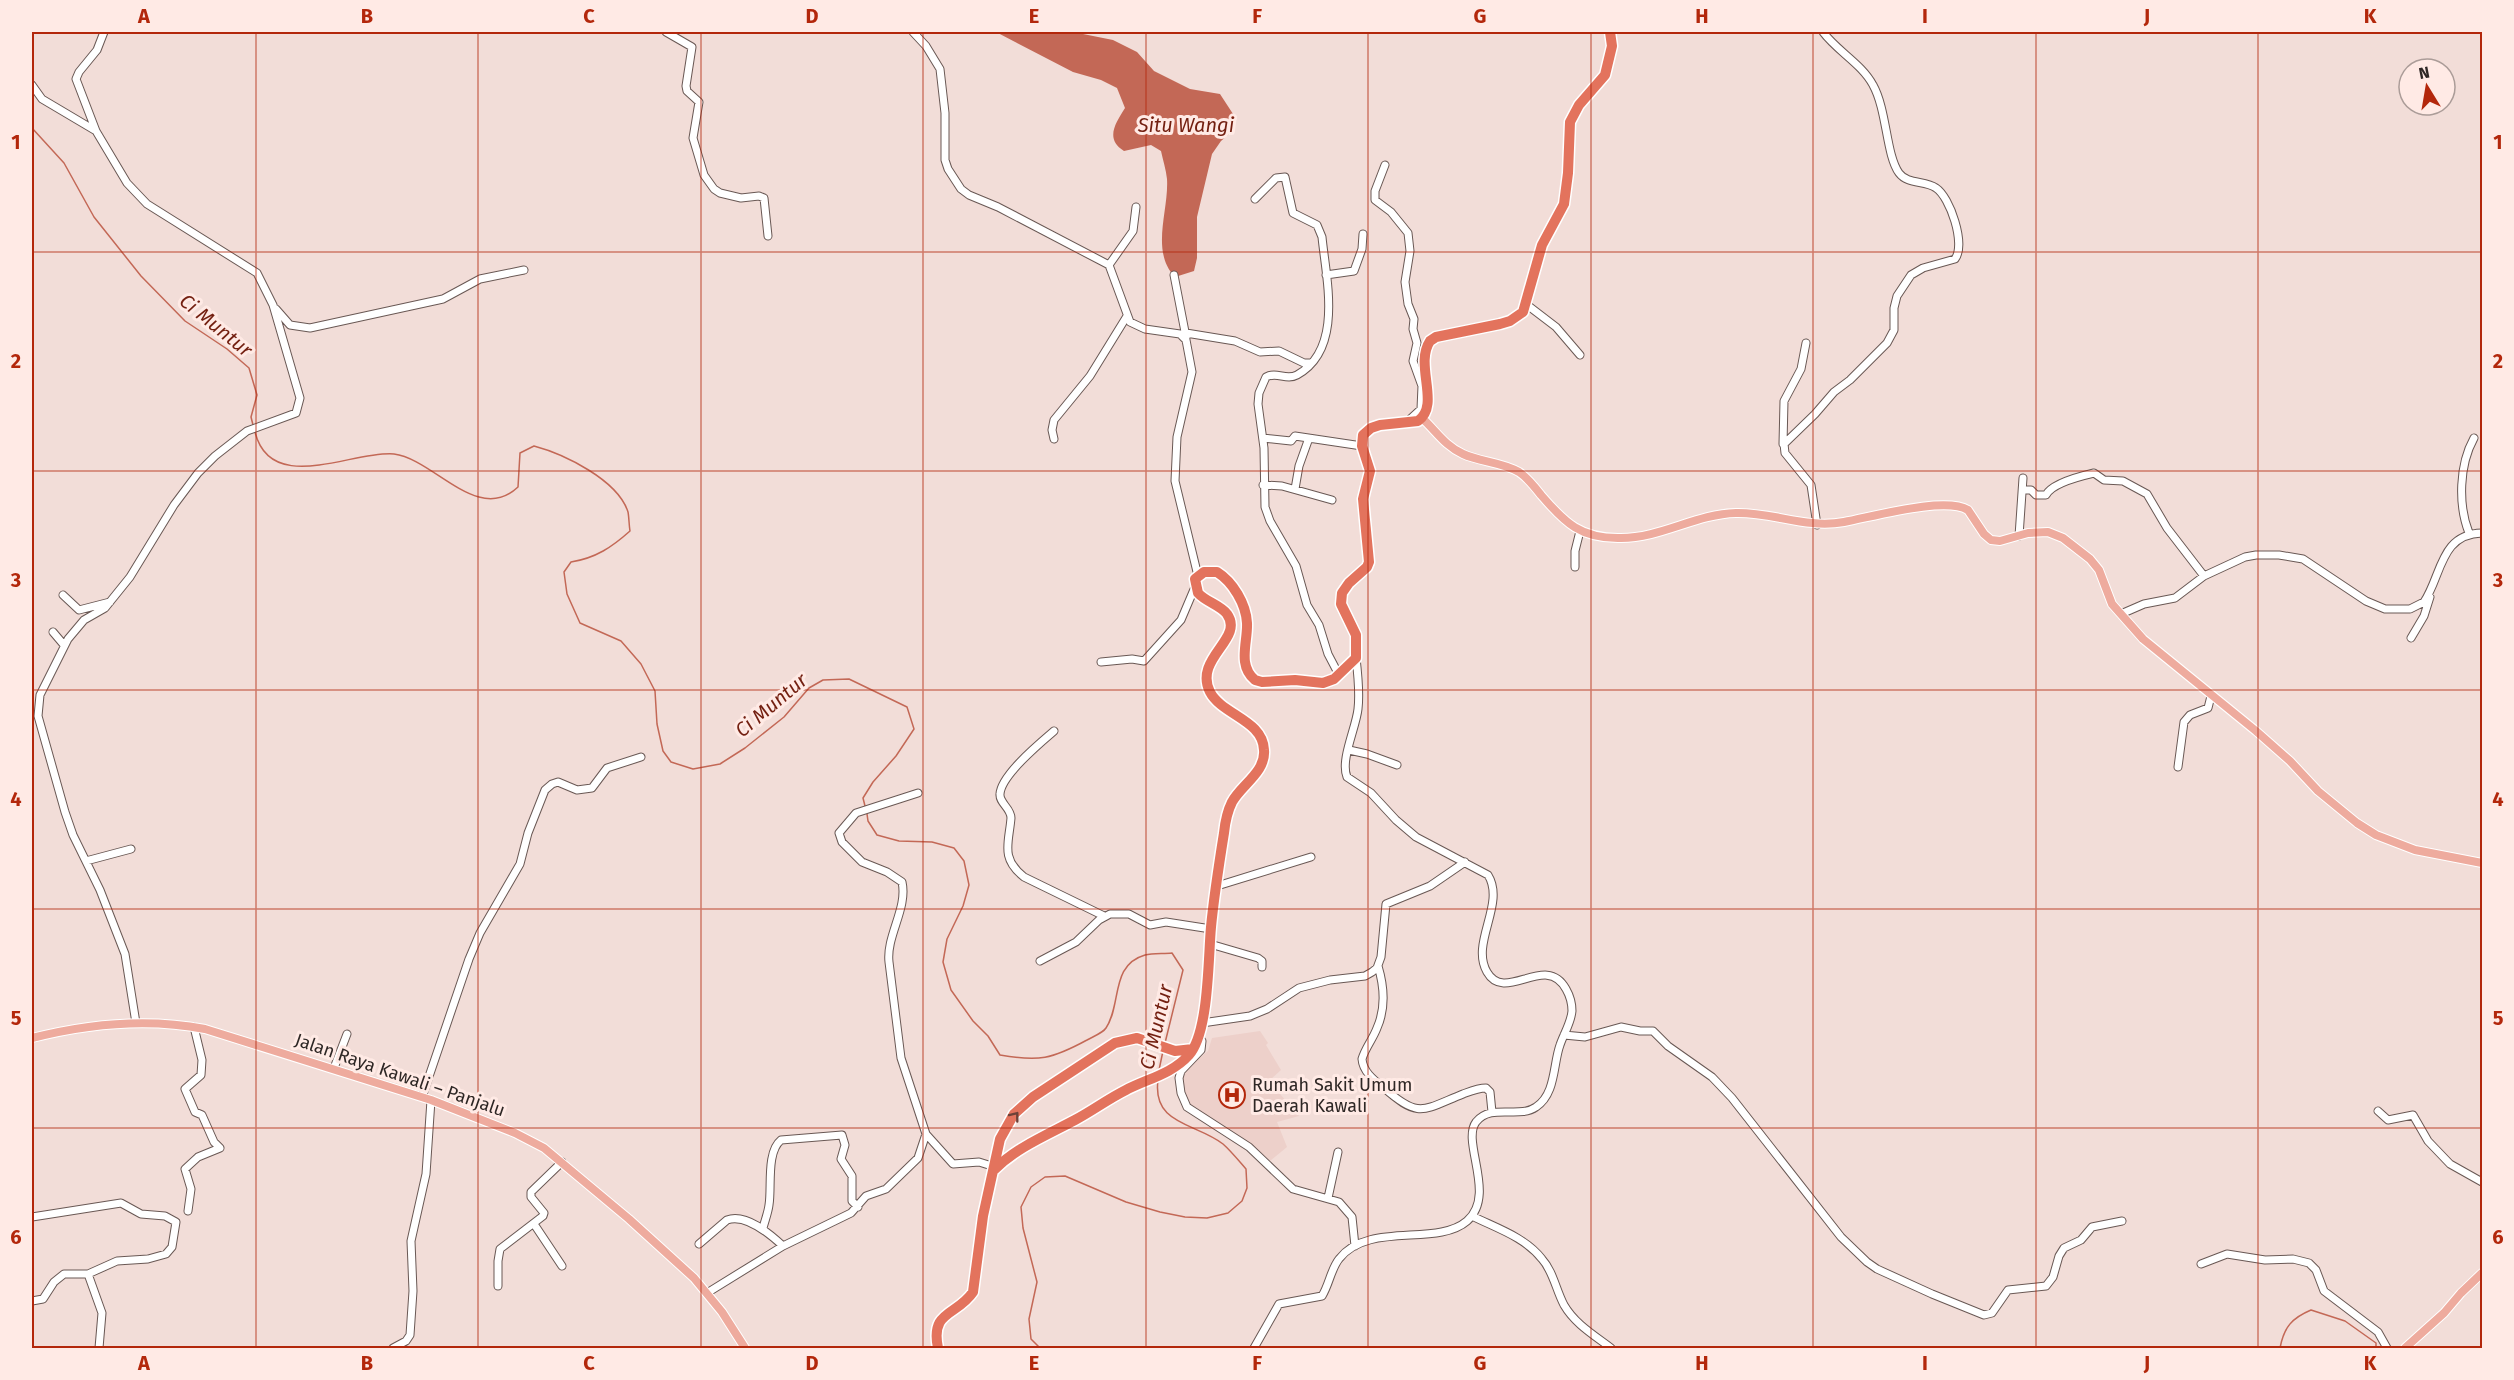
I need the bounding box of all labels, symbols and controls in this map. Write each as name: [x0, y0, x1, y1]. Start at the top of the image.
text: A: [137, 4, 151, 28]
text: B: [361, 4, 373, 28]
text: C: [583, 4, 595, 28]
text: D: [805, 4, 819, 28]
text: E: [1029, 4, 1039, 28]
text: F: [1252, 4, 1262, 28]
text: G: [1474, 4, 1486, 28]
text: H: [1695, 4, 1709, 28]
text: I: [1922, 4, 1928, 28]
text: J: [2143, 4, 2150, 28]
text: K: [2364, 4, 2377, 28]
north arrow: [2397, 57, 2457, 117]
text: N: [2417, 62, 2431, 83]
water label: Situ Wangi: [1137, 113, 1235, 137]
text: 1: [11, 130, 21, 154]
text: 1: [2493, 130, 2503, 154]
water label: Ci Muntur: [175, 288, 258, 362]
text: 2: [11, 349, 21, 373]
text: 2: [2493, 349, 2503, 373]
text: 3: [10, 568, 21, 592]
text: 3: [2492, 568, 2503, 592]
water label: Ci Muntur: [730, 667, 813, 742]
text: 4: [10, 787, 22, 811]
text: 4: [2492, 787, 2504, 811]
water label: Ci Muntur: [1135, 981, 1178, 1072]
text: 5: [11, 1006, 22, 1030]
text: 5: [2493, 1006, 2504, 1030]
street label: Jalan Raya Kawali – Panjalu: [292, 1029, 508, 1121]
place label: Rumah Sakit Umum Daerah Kawali: [1252, 1074, 1412, 1117]
hospital icon: Rumah Sakit Umum Daerah Kawali: [1217, 1080, 1247, 1110]
one-way arrow: [1007, 1112, 1018, 1123]
text: 6: [10, 1225, 22, 1249]
text: 6: [2492, 1225, 2504, 1249]
text: A: [137, 1351, 151, 1375]
text: B: [361, 1351, 373, 1375]
text: C: [583, 1351, 595, 1375]
text: D: [805, 1351, 819, 1375]
text: E: [1029, 1351, 1039, 1375]
text: F: [1252, 1351, 1262, 1375]
text: G: [1474, 1351, 1486, 1375]
text: H: [1695, 1351, 1709, 1375]
text: I: [1922, 1351, 1928, 1375]
text: J: [2143, 1351, 2150, 1375]
text: K: [2364, 1351, 2377, 1375]

